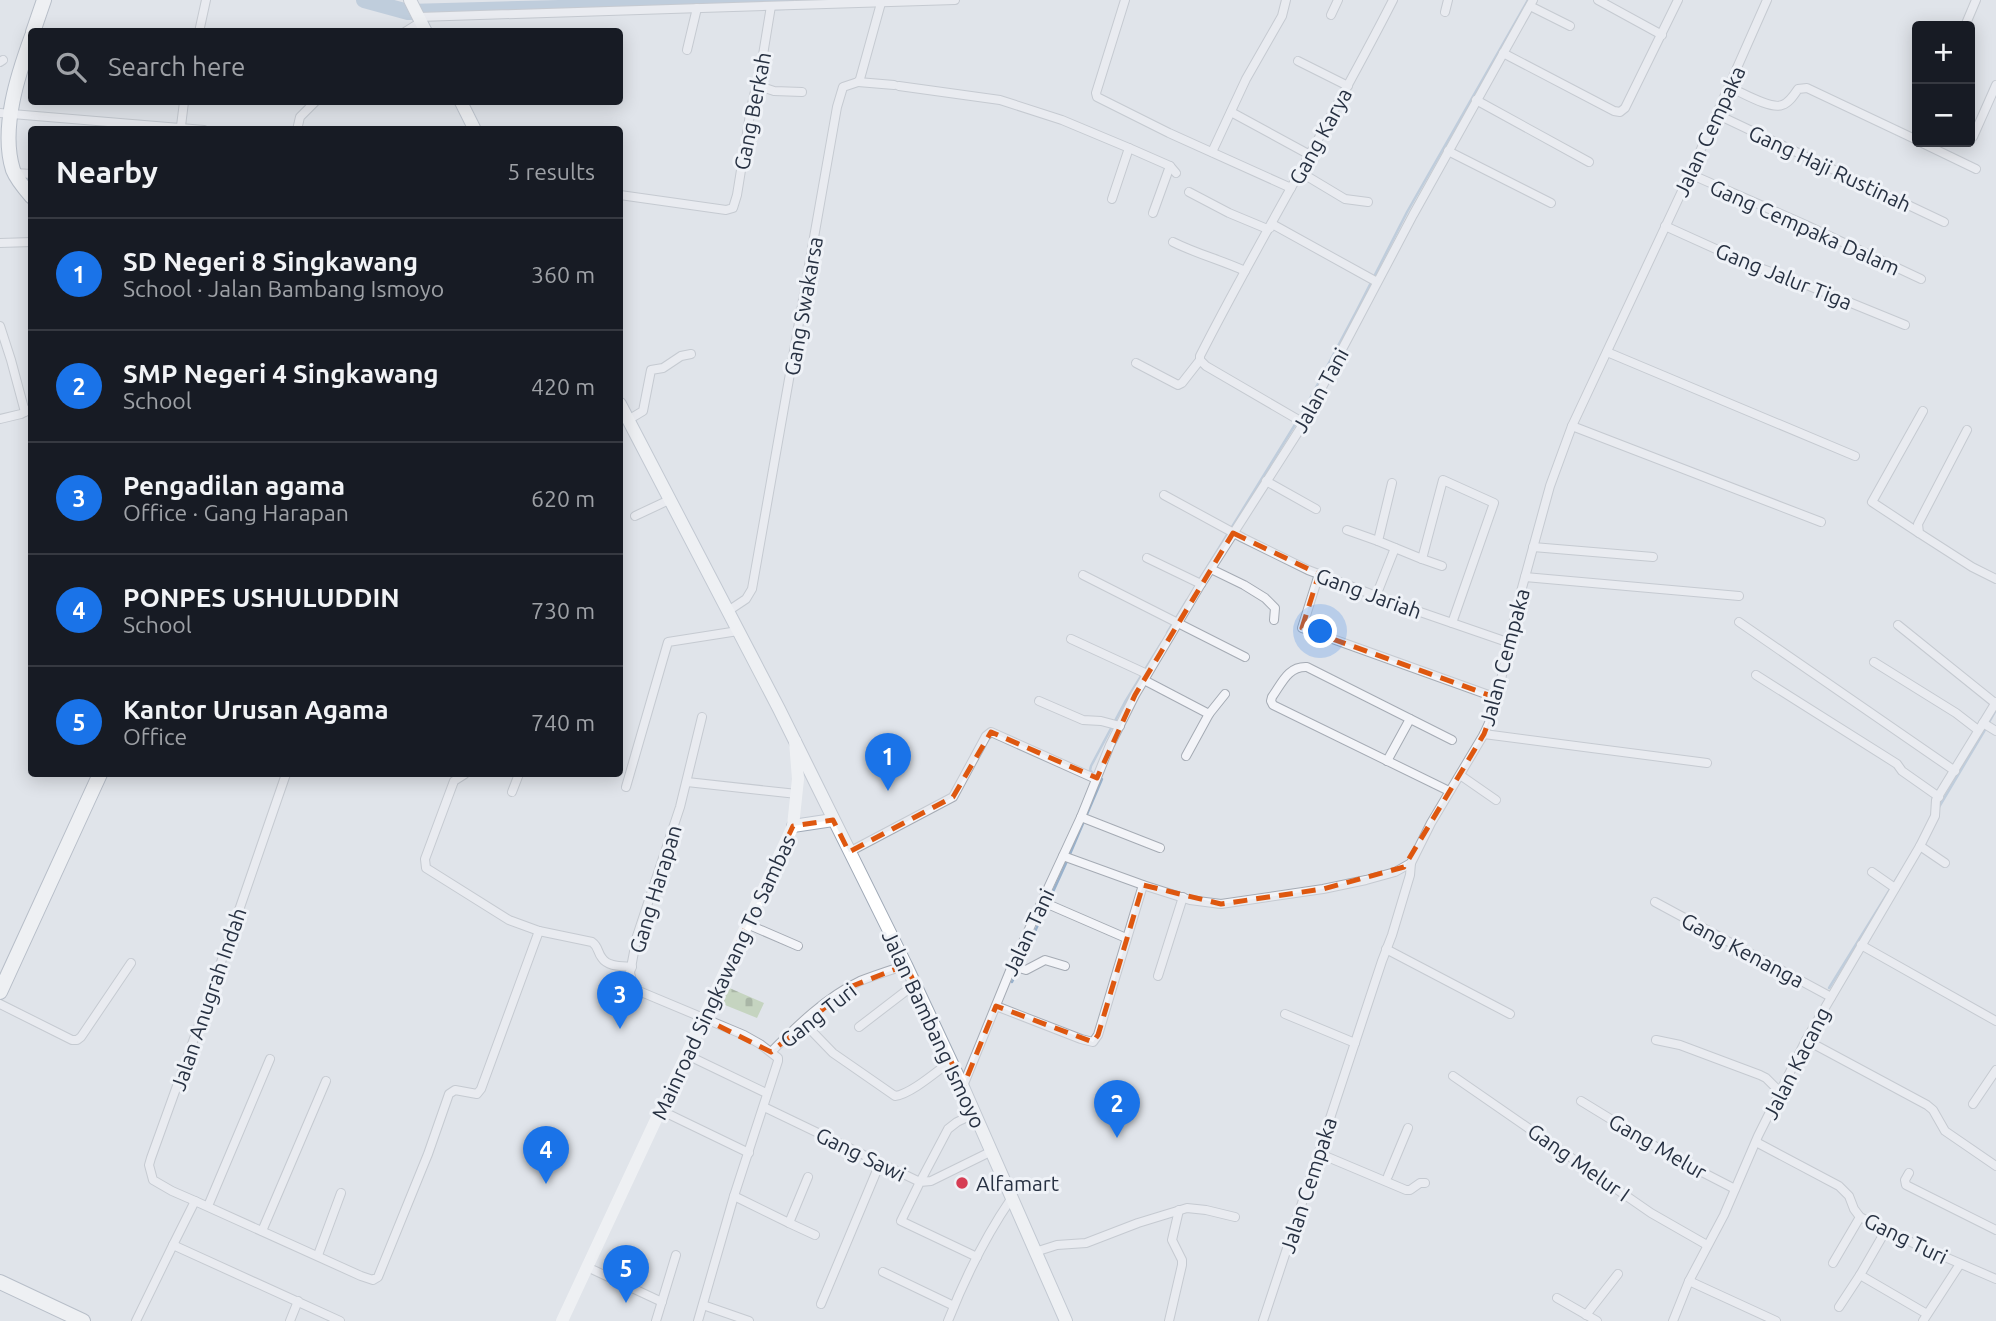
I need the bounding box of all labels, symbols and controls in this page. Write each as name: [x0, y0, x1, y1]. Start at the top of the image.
map controls: [1912, 21, 1975, 147]
button: +: [1912, 21, 1975, 84]
search box: [28, 28, 623, 105]
icon: search: [52, 48, 90, 86]
street label: Gang Berkah: [729, 50, 775, 172]
text: Search here: [108, 52, 245, 81]
street label: Jalan Cempaka: [1668, 62, 1750, 200]
street label: Gang Karya: [1284, 84, 1356, 188]
button: −: [1912, 84, 1975, 147]
street label: Gang Haji Rustinah: [1745, 120, 1915, 216]
text: Nearby: [56, 155, 158, 189]
text: 5 results: [507, 159, 595, 184]
street label: Gang Cempaka Dalam: [1706, 174, 1904, 280]
street label: Gang Swakarsa: [779, 235, 827, 377]
street label: Gang Jalur Tiga: [1712, 238, 1856, 314]
text: SD Negeri 8 Singkawang: [123, 247, 418, 276]
text: 1: [73, 262, 85, 287]
text: 360 m: [531, 262, 595, 287]
text: School · Jalan Bambang Ismoyo: [123, 276, 444, 301]
street label: Jalan Tani: [1287, 344, 1353, 436]
text: SMP Negeri 4 Singkawang: [123, 359, 439, 388]
text: 2: [73, 374, 85, 399]
text: 420 m: [531, 374, 595, 399]
text: School: [123, 388, 192, 413]
text: Pengadilan agama: [123, 471, 345, 500]
text: 3: [73, 486, 85, 511]
text: 620 m: [531, 486, 595, 511]
text: Office · Gang Harapan: [123, 500, 349, 525]
street label: Gang Jariah: [1313, 563, 1425, 623]
text: PONPES USHULUDDIN: [123, 583, 400, 612]
street label: Jalan Cempaka: [1474, 586, 1534, 728]
text: 4: [73, 598, 85, 623]
text: 730 m: [531, 598, 595, 623]
text: School: [123, 612, 192, 637]
your location: [1303, 614, 1337, 648]
text: Kantor Urusan Agama: [123, 695, 389, 724]
text: 5: [73, 710, 85, 735]
text: 740 m: [531, 710, 595, 735]
text: Office: [123, 724, 187, 749]
pin: 1: [865, 733, 911, 791]
street label: Gang Harapan: [624, 822, 686, 956]
street label: Mainroad Singkawang To Sambas: [646, 831, 800, 1123]
street label: Jalan Tani: [997, 885, 1059, 979]
street label: Jalan Anugrah Indah: [165, 904, 251, 1094]
street label: Gang Kenanga: [1678, 908, 1808, 992]
street label: Jalan Bambang Ismoyo: [878, 926, 990, 1132]
pin: 3: [597, 971, 643, 1029]
street label: Gang Turi: [775, 978, 861, 1052]
street label: Jalan Kacang: [1758, 1003, 1834, 1123]
pin: 2: [1094, 1080, 1140, 1138]
street label: Gang Melur: [1605, 1108, 1711, 1184]
street label: Jalan Cempaka: [1275, 1114, 1341, 1256]
street label: Gang Melur I: [1523, 1118, 1635, 1206]
street label: Gang Sawi: [812, 1122, 910, 1186]
pin: 4: [523, 1126, 569, 1184]
place label: Alfamart: [976, 1171, 1059, 1195]
marker: Alfamart: [954, 1175, 970, 1191]
street label: Gang Turi: [1860, 1208, 1952, 1268]
pin: 5: [603, 1245, 649, 1303]

